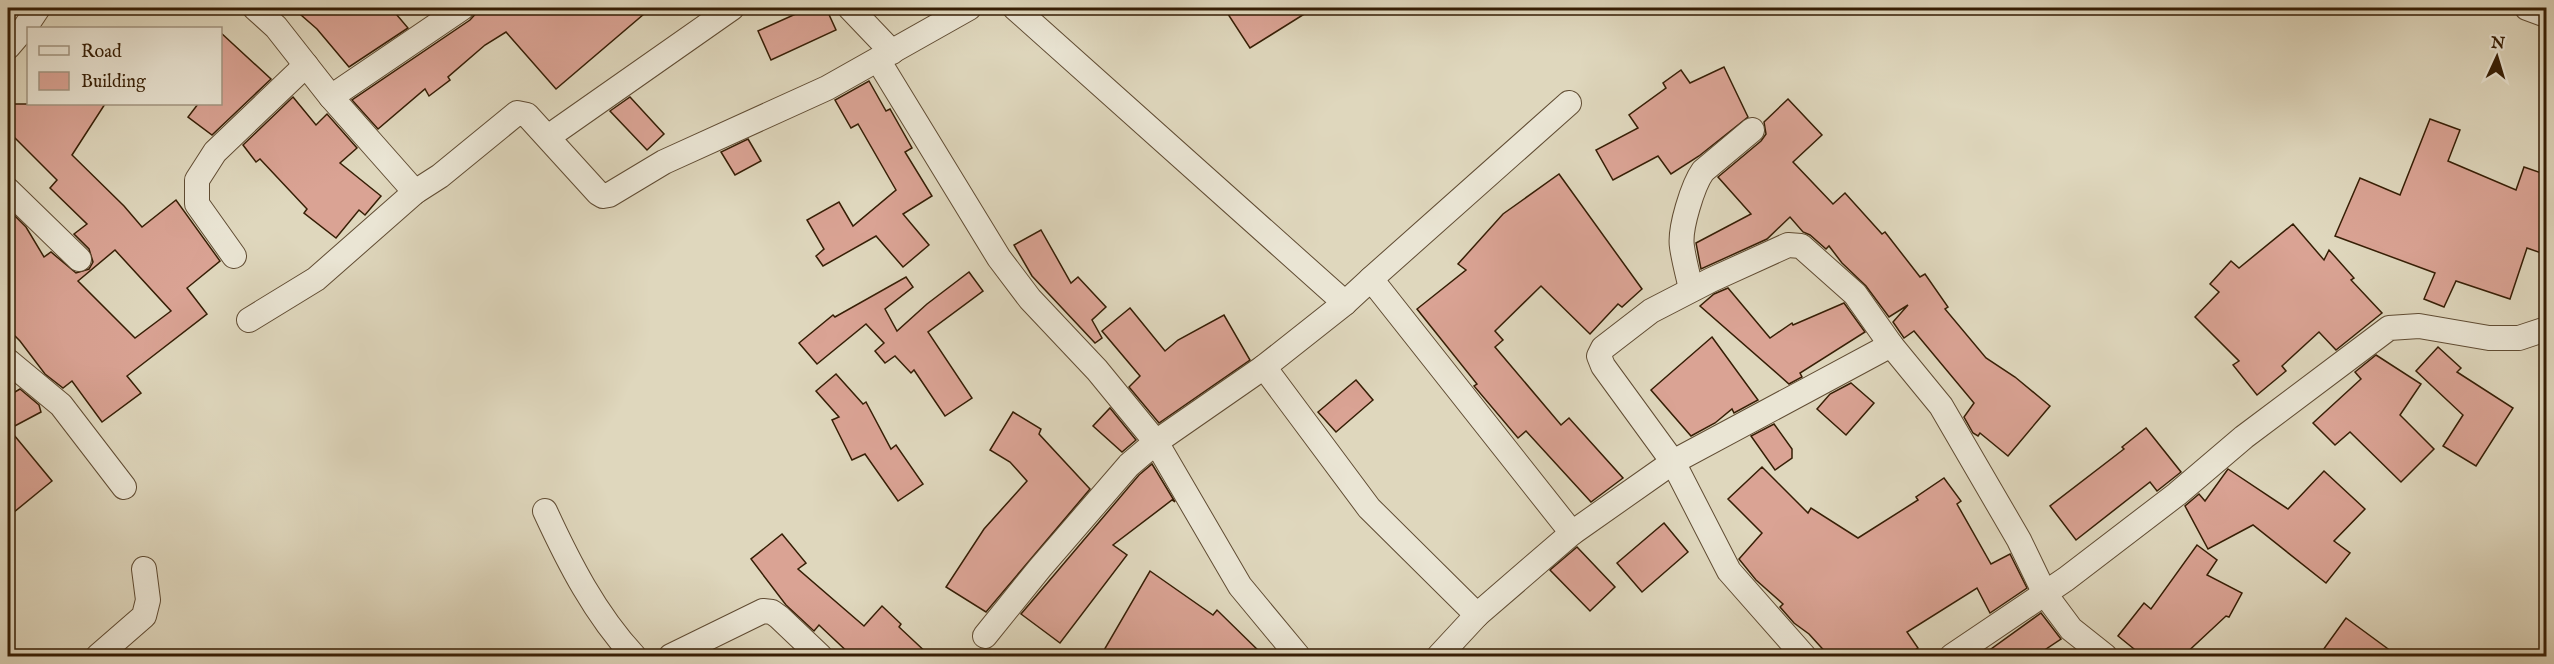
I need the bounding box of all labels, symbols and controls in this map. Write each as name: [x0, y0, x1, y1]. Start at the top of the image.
legend: [27, 27, 222, 105]
north arrow: [2467, 27, 2527, 87]
text: N: [2489, 34, 2506, 55]
text: Road: [81, 41, 122, 64]
text: Building: [81, 71, 146, 94]

